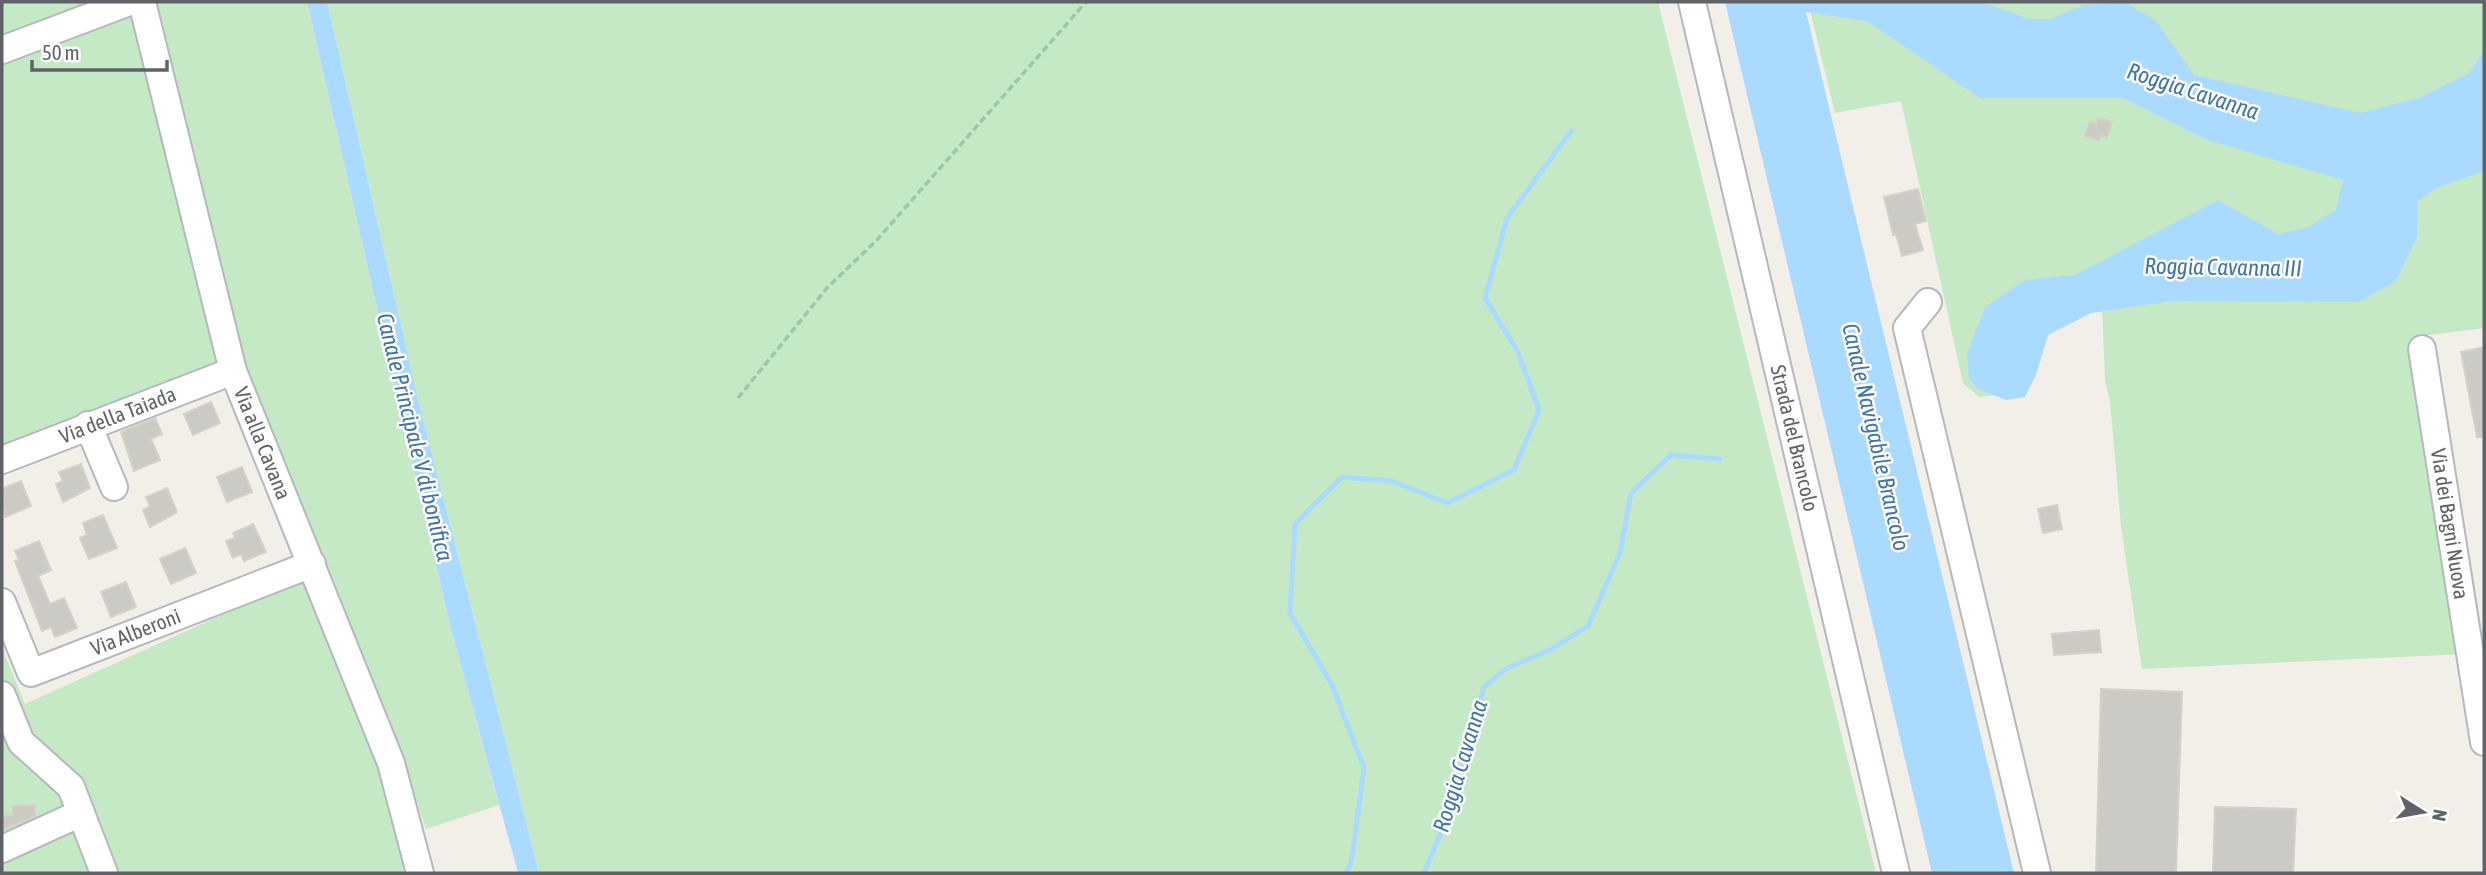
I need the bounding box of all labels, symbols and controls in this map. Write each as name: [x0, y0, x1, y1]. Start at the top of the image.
scale bar: [32, 28, 166, 72]
text: 50 m: [42, 40, 80, 64]
water label: Roggia Cavanna: [2124, 58, 2262, 125]
water label: Roggia Cavanna III: [2144, 253, 2302, 281]
water label: Canale Principale V di bonifica: [372, 311, 458, 564]
water label: Canale Navigabile Brancolo: [1837, 321, 1915, 553]
street label: Strada del Brancolo: [1766, 362, 1824, 514]
street label: Via della Taiada: [56, 381, 179, 448]
street label: Via alla Cavana: [230, 383, 296, 502]
street label: Via dei Bagni Nuova: [2427, 447, 2474, 601]
street label: Via Alberoni: [87, 603, 184, 660]
water label: Roggia Cavanna: [1428, 697, 1492, 835]
north arrow: [2388, 777, 2458, 847]
text: N: [2428, 808, 2452, 823]

